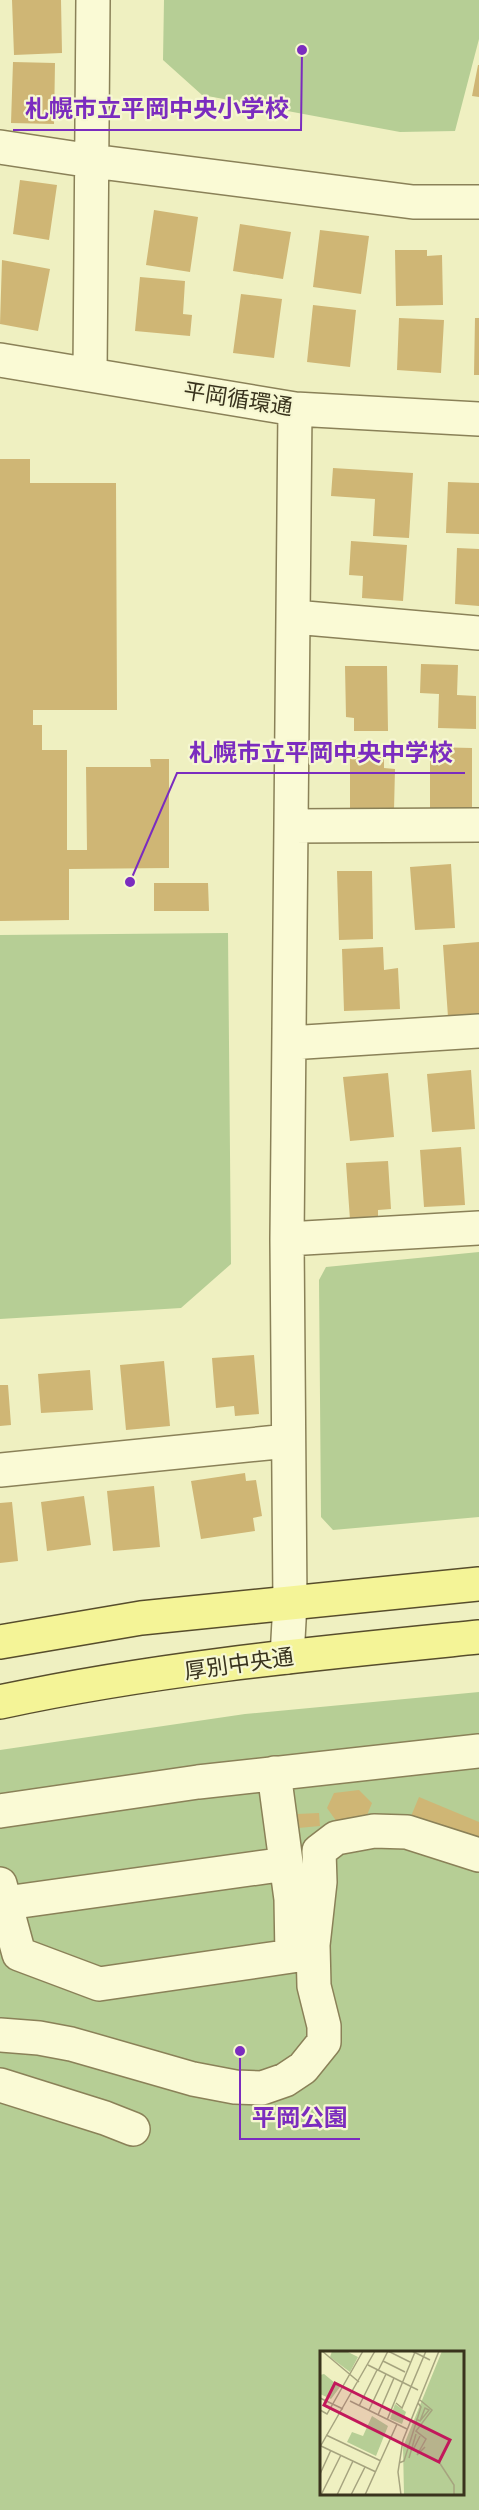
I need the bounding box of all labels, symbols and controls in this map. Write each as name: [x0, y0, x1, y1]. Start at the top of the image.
callout: 札幌市立平岡中央小学校: [13, 88, 301, 130]
text: 札幌市立平岡中央小学校: [25, 94, 289, 123]
street label: 平岡循環通: [182, 377, 294, 421]
callout: 札幌市立平岡中央中学校: [177, 731, 465, 773]
text: 札幌市立平岡中央中学校: [189, 738, 453, 767]
street label: 厚別中央通: [183, 1643, 295, 1685]
callout: 平岡公園: [240, 2097, 360, 2139]
text: 平岡公園: [252, 2103, 348, 2132]
inset map: [320, 2351, 464, 2495]

